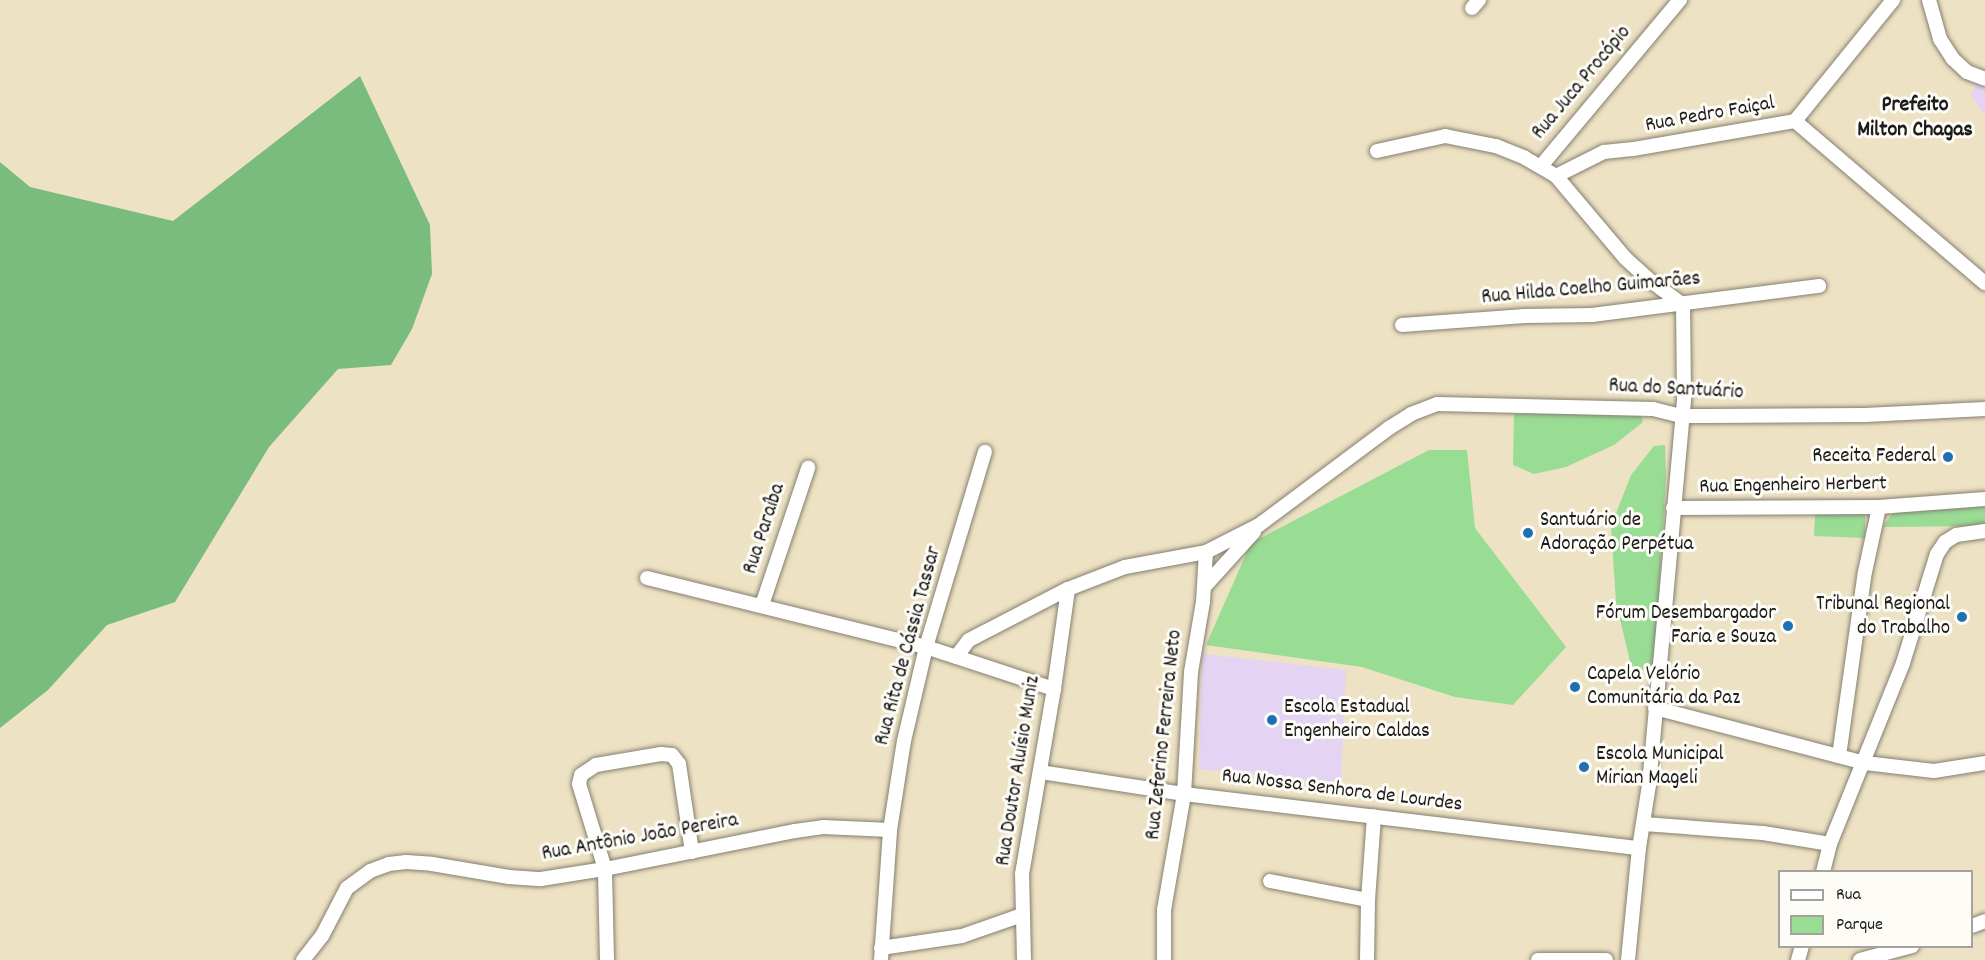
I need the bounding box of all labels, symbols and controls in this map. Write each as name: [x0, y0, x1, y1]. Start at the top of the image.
street label: Rua Juca Procópio: [1527, 21, 1637, 145]
street label: Rua Pedro Faiçal: [1643, 91, 1777, 139]
district label: Prefeito Milton Chagas: [1857, 92, 1973, 144]
street label: Rua Hilda Coelho Guimarães: [1480, 267, 1702, 311]
street label: Rua do Santuário: [1608, 374, 1744, 406]
place label: Receita Federal: [1812, 444, 1936, 470]
marker: Receita Federal: [1941, 450, 1955, 464]
street label: Rua Engenheiro Herbert: [1699, 472, 1887, 500]
street label: Rua Paraíba: [739, 481, 791, 577]
place label: Santuário de Adoração Perpétua: [1540, 508, 1693, 558]
marker: Santuário de Adoração Perpétua: [1521, 526, 1535, 540]
street label: Rua Rita de Cássia Tassar: [870, 544, 948, 748]
place label: Tribunal Regional do Trabalho: [1816, 592, 1950, 642]
place label: Fórum Desembargador Faria e Souza: [1596, 601, 1776, 651]
marker: Tribunal Regional do Trabalho: [1955, 610, 1969, 624]
marker: Fórum Desembargador Faria e Souza: [1781, 619, 1795, 633]
street label: Rua Zeferino Ferreira Neto: [1141, 629, 1189, 841]
place label: Capela Velório Comunitária da Paz: [1587, 662, 1740, 712]
street label: Rua Doutor Aluísio Muniz: [992, 674, 1046, 868]
marker: Capela Velório Comunitária da Paz: [1568, 680, 1582, 694]
place label: Escola Estadual Engenheiro Caldas: [1284, 695, 1430, 745]
marker: Escola Estadual Engenheiro Caldas: [1265, 713, 1279, 727]
place label: Escola Municipal Mirian Mageli: [1596, 742, 1724, 792]
marker: Escola Municipal Mirian Mageli: [1577, 760, 1591, 774]
street label: Rua Nossa Senhora de Lourdes: [1220, 764, 1464, 818]
street label: Rua Antônio João Pereira: [540, 808, 740, 868]
legend: [1778, 870, 1973, 948]
text: Rua: [1836, 883, 1861, 908]
text: Parque: [1836, 913, 1883, 938]

